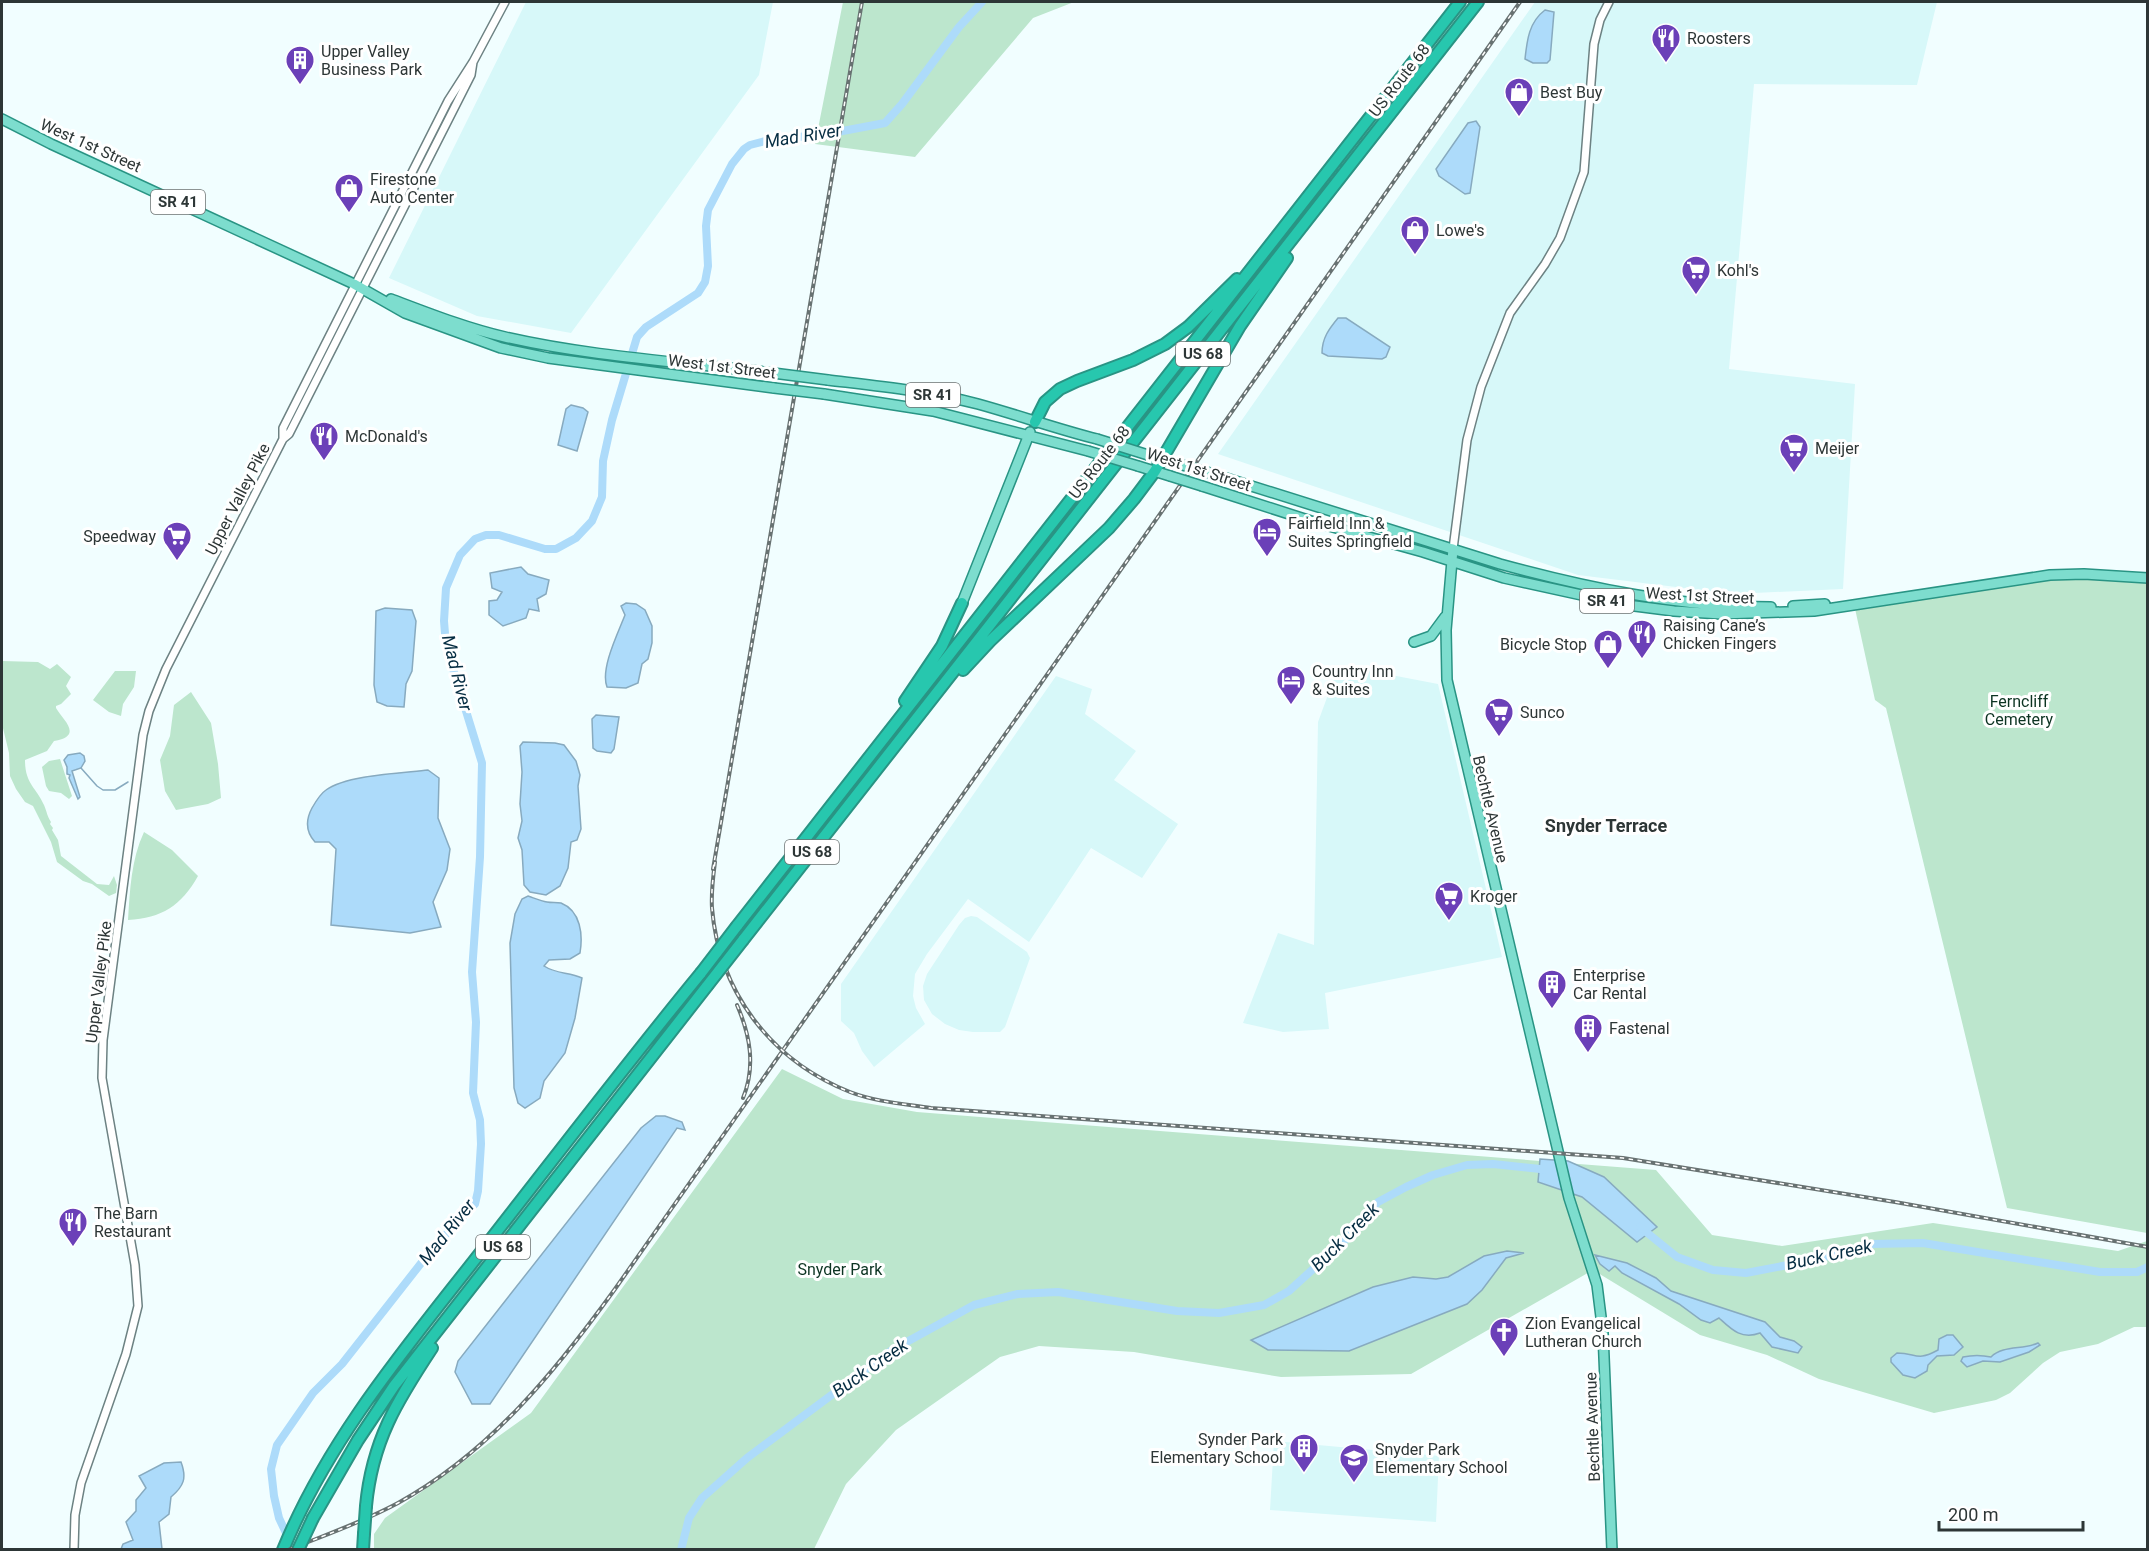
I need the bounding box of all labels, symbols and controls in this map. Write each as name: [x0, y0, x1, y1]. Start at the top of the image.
restaurant icon: Roosters: [1650, 22, 1682, 64]
place label: Roosters: [1687, 29, 1751, 48]
street label: US Route 68: [1365, 40, 1434, 121]
place label: Upper Valley Business Park: [321, 42, 423, 79]
building icon: Upper Valley Business Park: [284, 44, 316, 86]
shop icon: Best Buy: [1503, 76, 1535, 118]
place label: Best Buy: [1540, 83, 1603, 102]
street label: West 1st Street: [37, 115, 144, 176]
water label: Mad River: [763, 119, 844, 152]
place label: Firestone Auto Center: [370, 170, 455, 207]
shop icon: Firestone Auto Center: [333, 172, 365, 214]
road number: SR 41: [151, 190, 205, 214]
shop icon: Lowe's: [1399, 214, 1431, 256]
place label: Lowe's: [1436, 221, 1485, 240]
supermarket icon: Kohl's: [1680, 254, 1712, 296]
place label: Kohl's: [1717, 261, 1759, 280]
road number: US 68: [1176, 342, 1230, 366]
street label: West 1st Street: [667, 350, 777, 383]
road number: SR 41: [906, 383, 960, 407]
restaurant icon: McDonald's: [308, 420, 340, 462]
street label: US Route 68: [1065, 422, 1134, 503]
place label: McDonald's: [345, 427, 428, 446]
supermarket icon: Meijer: [1778, 432, 1810, 474]
place label: Meijer: [1815, 439, 1860, 458]
street label: Upper Valley Pike: [201, 440, 274, 558]
street label: West 1st Street: [1144, 444, 1253, 495]
place label: Fairfield Inn & Suites Springfield: [1288, 514, 1412, 551]
hotel icon: Fairfield Inn & Suites Springfield: [1251, 516, 1283, 558]
supermarket icon: Speedway: [161, 520, 193, 562]
place label: Speedway: [83, 527, 156, 546]
street label: West 1st Street: [1645, 583, 1755, 608]
road number: SR 41: [1580, 589, 1634, 613]
place label: Raising Cane’s Chicken Fingers: [1663, 616, 1776, 653]
restaurant icon: Raising Cane’s Chicken Fingers: [1626, 618, 1658, 660]
shop icon: Bicycle Stop: [1592, 628, 1624, 670]
water label: Mad River: [438, 633, 477, 714]
place label: Bicycle Stop: [1500, 635, 1587, 654]
place label: Country Inn & Suites: [1312, 662, 1394, 699]
hotel icon: Country Inn & Suites: [1275, 664, 1307, 706]
park label: Ferncliff Cemetery: [1985, 692, 2054, 729]
supermarket icon: Sunco: [1483, 696, 1515, 738]
place label: Sunco: [1520, 703, 1565, 722]
street label: Bechtle Avenue: [1469, 754, 1512, 865]
district label: Snyder Terrace: [1545, 815, 1667, 836]
road number: US 68: [785, 840, 839, 864]
supermarket icon: Kroger: [1433, 880, 1465, 922]
place label: Kroger: [1470, 887, 1518, 906]
street label: Upper Valley Pike: [82, 920, 115, 1044]
place label: Enterprise Car Rental: [1573, 966, 1647, 1003]
building icon: Enterprise Car Rental: [1536, 968, 1568, 1010]
building icon: Fastenal: [1572, 1012, 1604, 1054]
place label: Fastenal: [1609, 1019, 1670, 1038]
water label: Mad River: [414, 1194, 480, 1268]
water label: Buck Creek: [1306, 1198, 1384, 1275]
place label: The Barn Restaurant: [94, 1204, 171, 1241]
restaurant icon: The Barn Restaurant: [57, 1206, 89, 1248]
road number: US 68: [476, 1235, 530, 1259]
water label: Buck Creek: [1784, 1235, 1875, 1274]
park label: Snyder Park: [798, 1260, 883, 1279]
place label: Zion Evangelical Lutheran Church: [1525, 1314, 1642, 1351]
church icon: Zion Evangelical Lutheran Church: [1488, 1316, 1520, 1358]
water label: Buck Creek: [828, 1333, 912, 1401]
street label: Bechtle Avenue: [1581, 1372, 1604, 1482]
place label: Synder Park Elementary School: [1150, 1430, 1284, 1467]
building icon: Synder Park Elementary School: [1288, 1432, 1320, 1474]
place label: Snyder Park Elementary School: [1375, 1440, 1508, 1477]
school or university icon: Snyder Park Elementary School: [1338, 1442, 1370, 1484]
scale bar: [1939, 1494, 2083, 1532]
text: 200 m: [1948, 1504, 1999, 1525]

